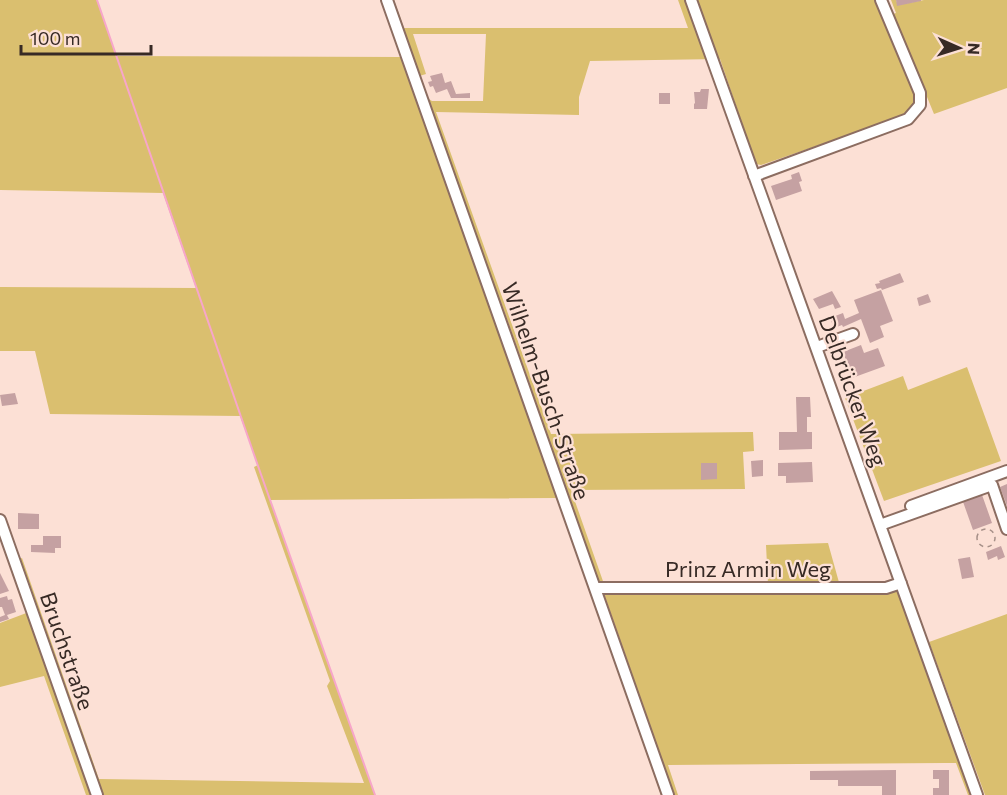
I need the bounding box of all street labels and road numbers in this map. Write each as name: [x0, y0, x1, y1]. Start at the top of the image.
street label: Wilhelm-Busch-Straße: [497, 279, 596, 503]
street label: Delbrücker Weg: [814, 312, 893, 470]
street label: Prinz Armin Weg: [665, 555, 831, 582]
street label: Bruchstraße: [35, 588, 100, 713]

